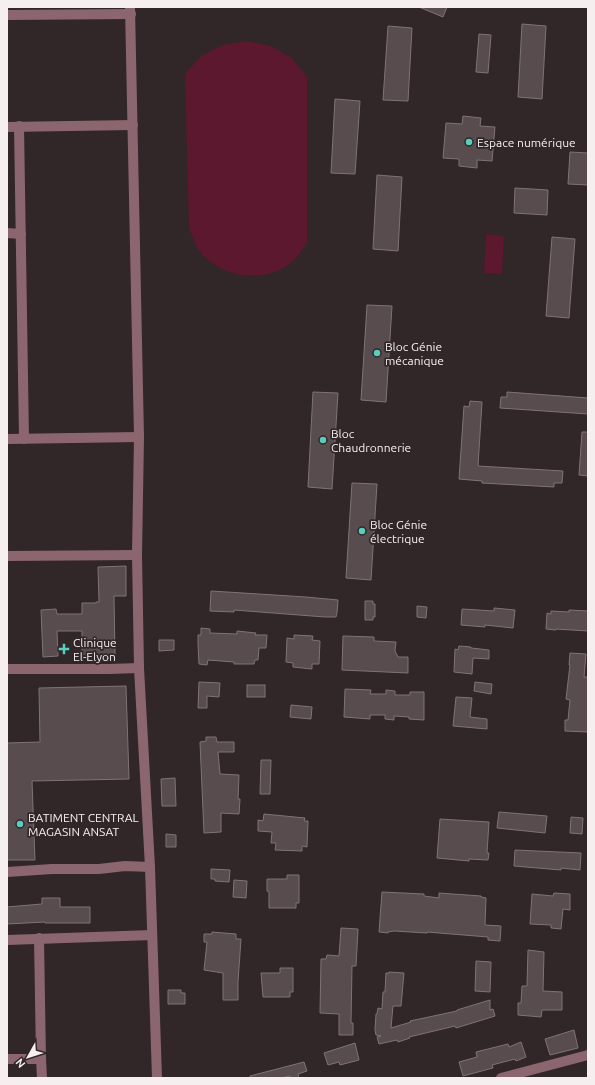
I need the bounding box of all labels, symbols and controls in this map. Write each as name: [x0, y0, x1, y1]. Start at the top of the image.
place label: Espace numérique: [477, 136, 576, 149]
marker: Espace numérique: [464, 137, 474, 147]
place label: Bloc Génie mécanique: [385, 340, 444, 367]
marker: Bloc Génie mécanique: [372, 348, 382, 358]
place label: Bloc Chaudronnerie: [331, 427, 411, 454]
marker: Bloc Chaudronnerie: [318, 435, 328, 445]
place label: Bloc Génie électrique: [370, 518, 427, 545]
marker: Bloc Génie électrique: [357, 526, 367, 536]
place label: Clinique El-Elyon: [73, 636, 117, 663]
marker: Clinique El-Elyon: [58, 643, 70, 655]
place label: BATIMENT CENTRAL MAGASIN ANSAT: [28, 811, 139, 838]
marker: BATIMENT CENTRAL MAGASIN ANSAT: [15, 819, 25, 829]
north arrow: [8, 1037, 48, 1077]
text: N: [13, 1056, 27, 1070]

